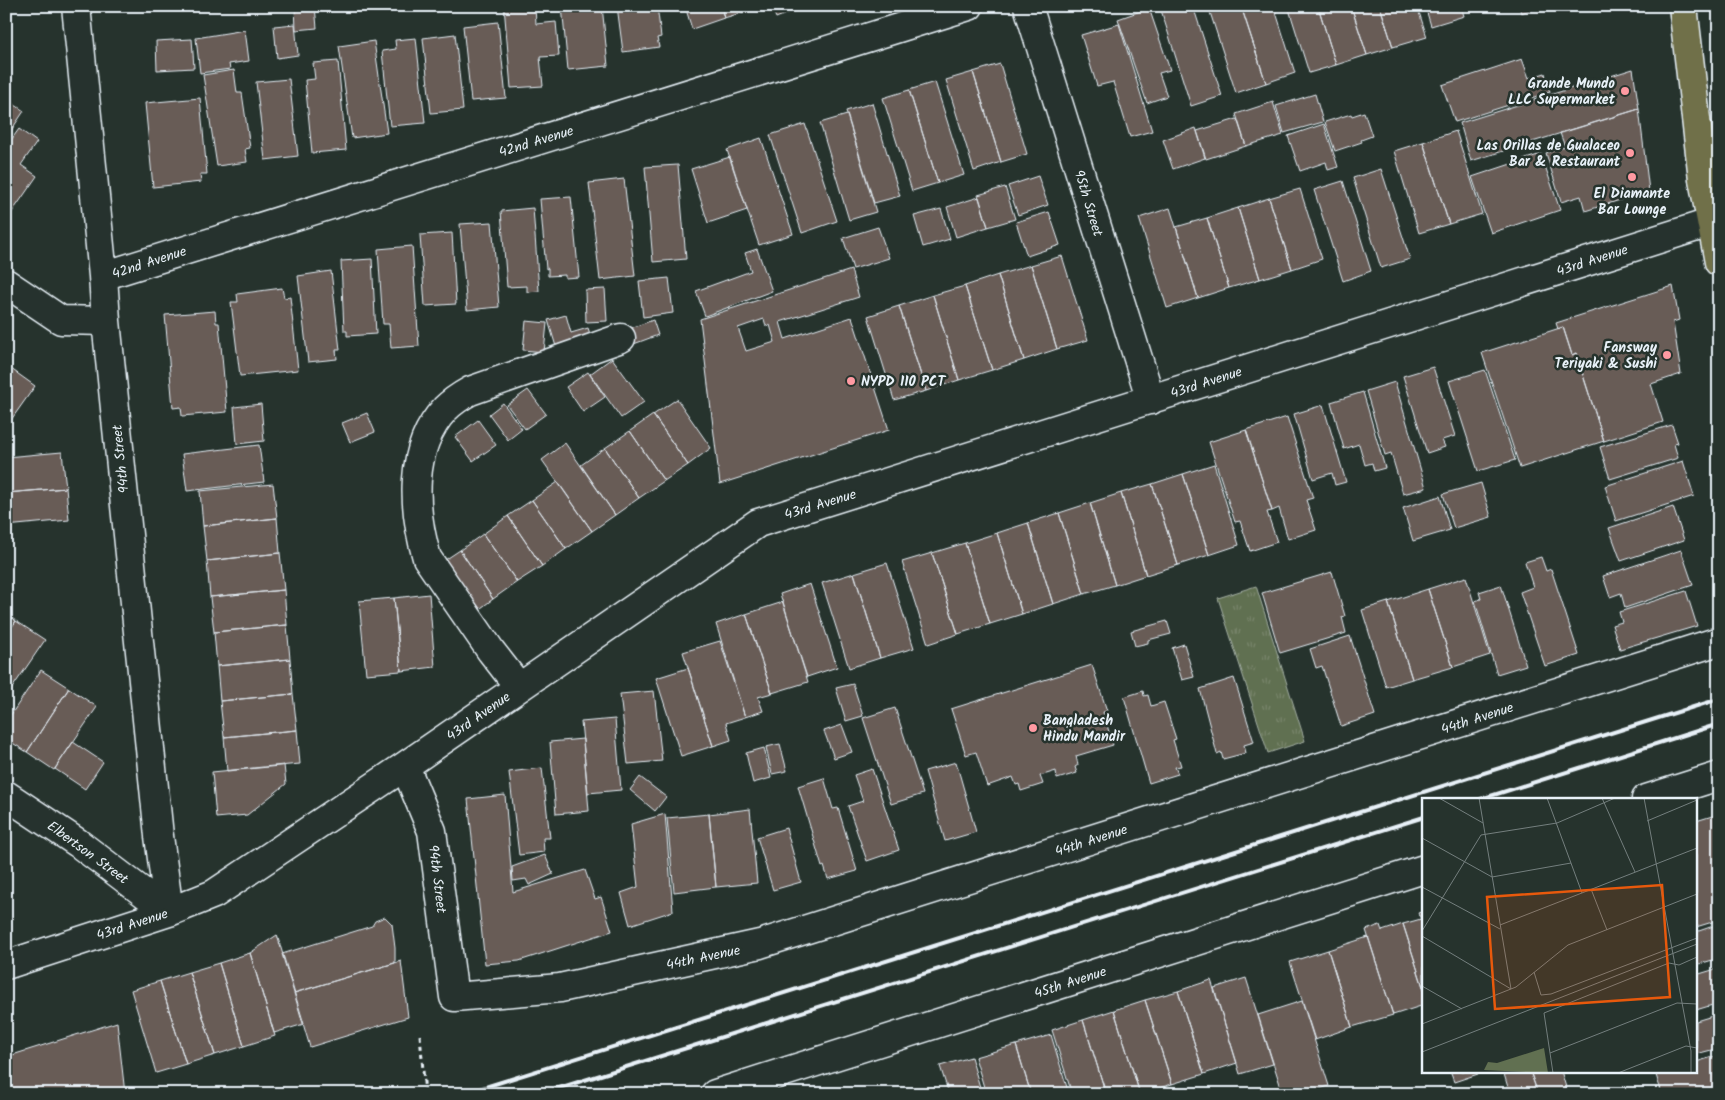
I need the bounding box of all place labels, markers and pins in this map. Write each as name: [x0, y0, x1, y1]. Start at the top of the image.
place label: Grande Mundo LLC Supermarket: [1508, 73, 1616, 111]
marker: Grande Mundo LLC Supermarket: [1619, 85, 1631, 97]
place label: Las Orillas de Gualaceo Bar & Restaurant: [1476, 135, 1621, 173]
marker: Las Orillas de Gualaceo Bar & Restaurant: [1624, 147, 1636, 159]
marker: El Diamante Bar Lounge: [1626, 171, 1638, 183]
place label: El Diamante Bar Lounge: [1594, 183, 1670, 221]
place label: Fansway Teriyaki & Sushi: [1555, 337, 1658, 375]
marker: Fansway Teriyaki & Sushi: [1661, 349, 1673, 361]
place label: NYPD 110 PCT: [861, 371, 946, 393]
marker: NYPD 110 PCT: [845, 375, 857, 387]
place label: Bangladesh Hindu Mandir: [1043, 710, 1126, 748]
marker: Bangladesh Hindu Mandir: [1027, 722, 1039, 734]

